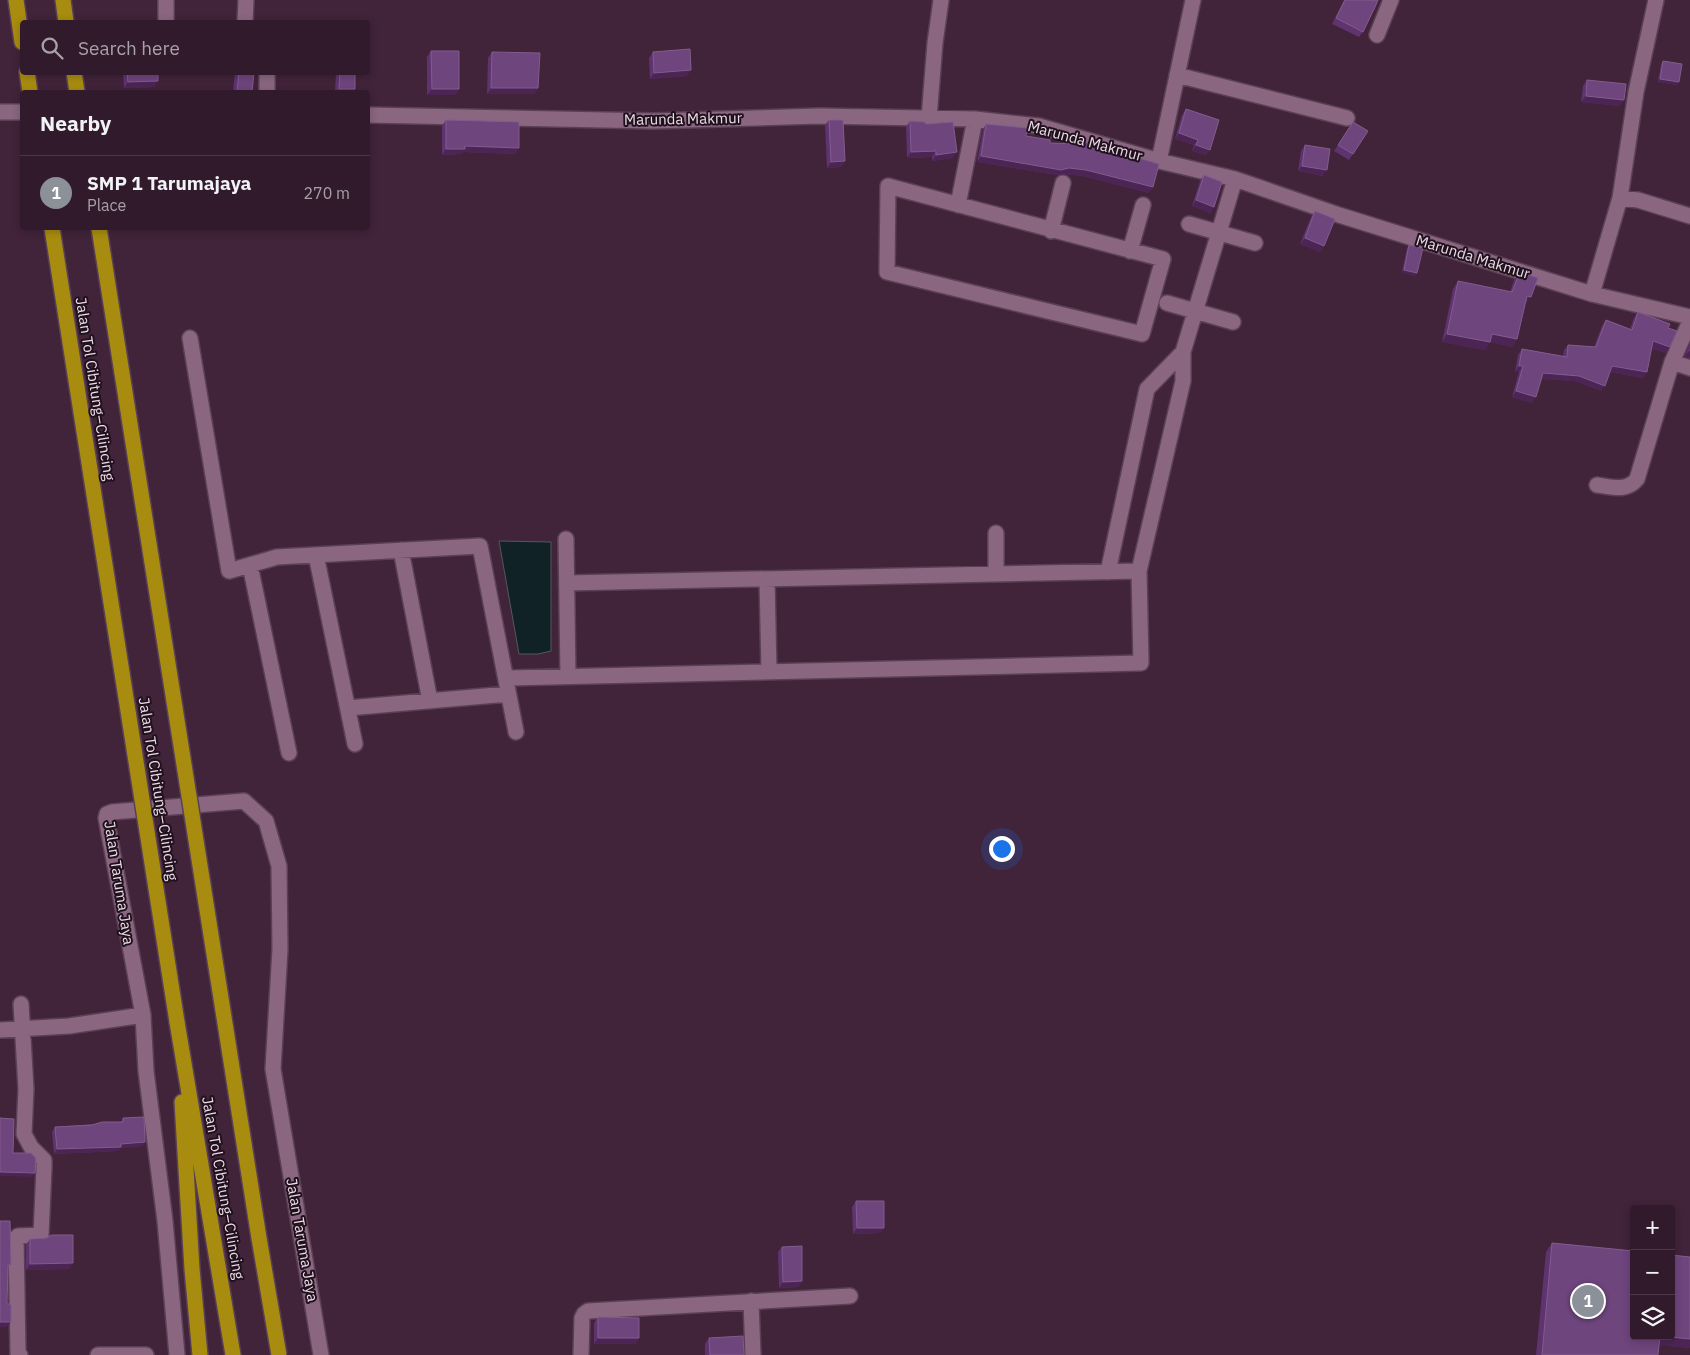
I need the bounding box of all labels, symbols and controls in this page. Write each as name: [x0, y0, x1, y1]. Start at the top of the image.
search box: [20, 20, 370, 75]
icon: search: [38, 34, 66, 62]
text: Search here: [78, 36, 180, 60]
street label: Marunda Makmur: [624, 108, 743, 129]
text: Nearby: [40, 109, 111, 137]
street label: Marunda Makmur: [1026, 116, 1145, 165]
text: SMP 1 Tarumajaya: [87, 171, 251, 195]
text: 1: [51, 183, 61, 203]
text: 270 m: [303, 183, 350, 203]
text: Place: [87, 195, 126, 215]
street label: Marunda Makmur: [1414, 230, 1533, 283]
street label: Jalan Tol Cibitung–Cilincing: [72, 296, 119, 482]
street label: Jalan Tol Cibitung–Cilincing: [135, 696, 182, 882]
street label: Jalan Taruma Jaya: [100, 820, 139, 946]
your location: [989, 836, 1015, 862]
street label: Jalan Tol Cibitung–Cilincing: [198, 1095, 249, 1281]
street label: Jalan Taruma Jaya: [282, 1177, 323, 1303]
map controls: [1630, 1205, 1675, 1340]
button: +: [1630, 1205, 1675, 1250]
button: −: [1630, 1250, 1675, 1295]
pin: 1: [1572, 1282, 1604, 1320]
button: layers: [1630, 1295, 1675, 1340]

